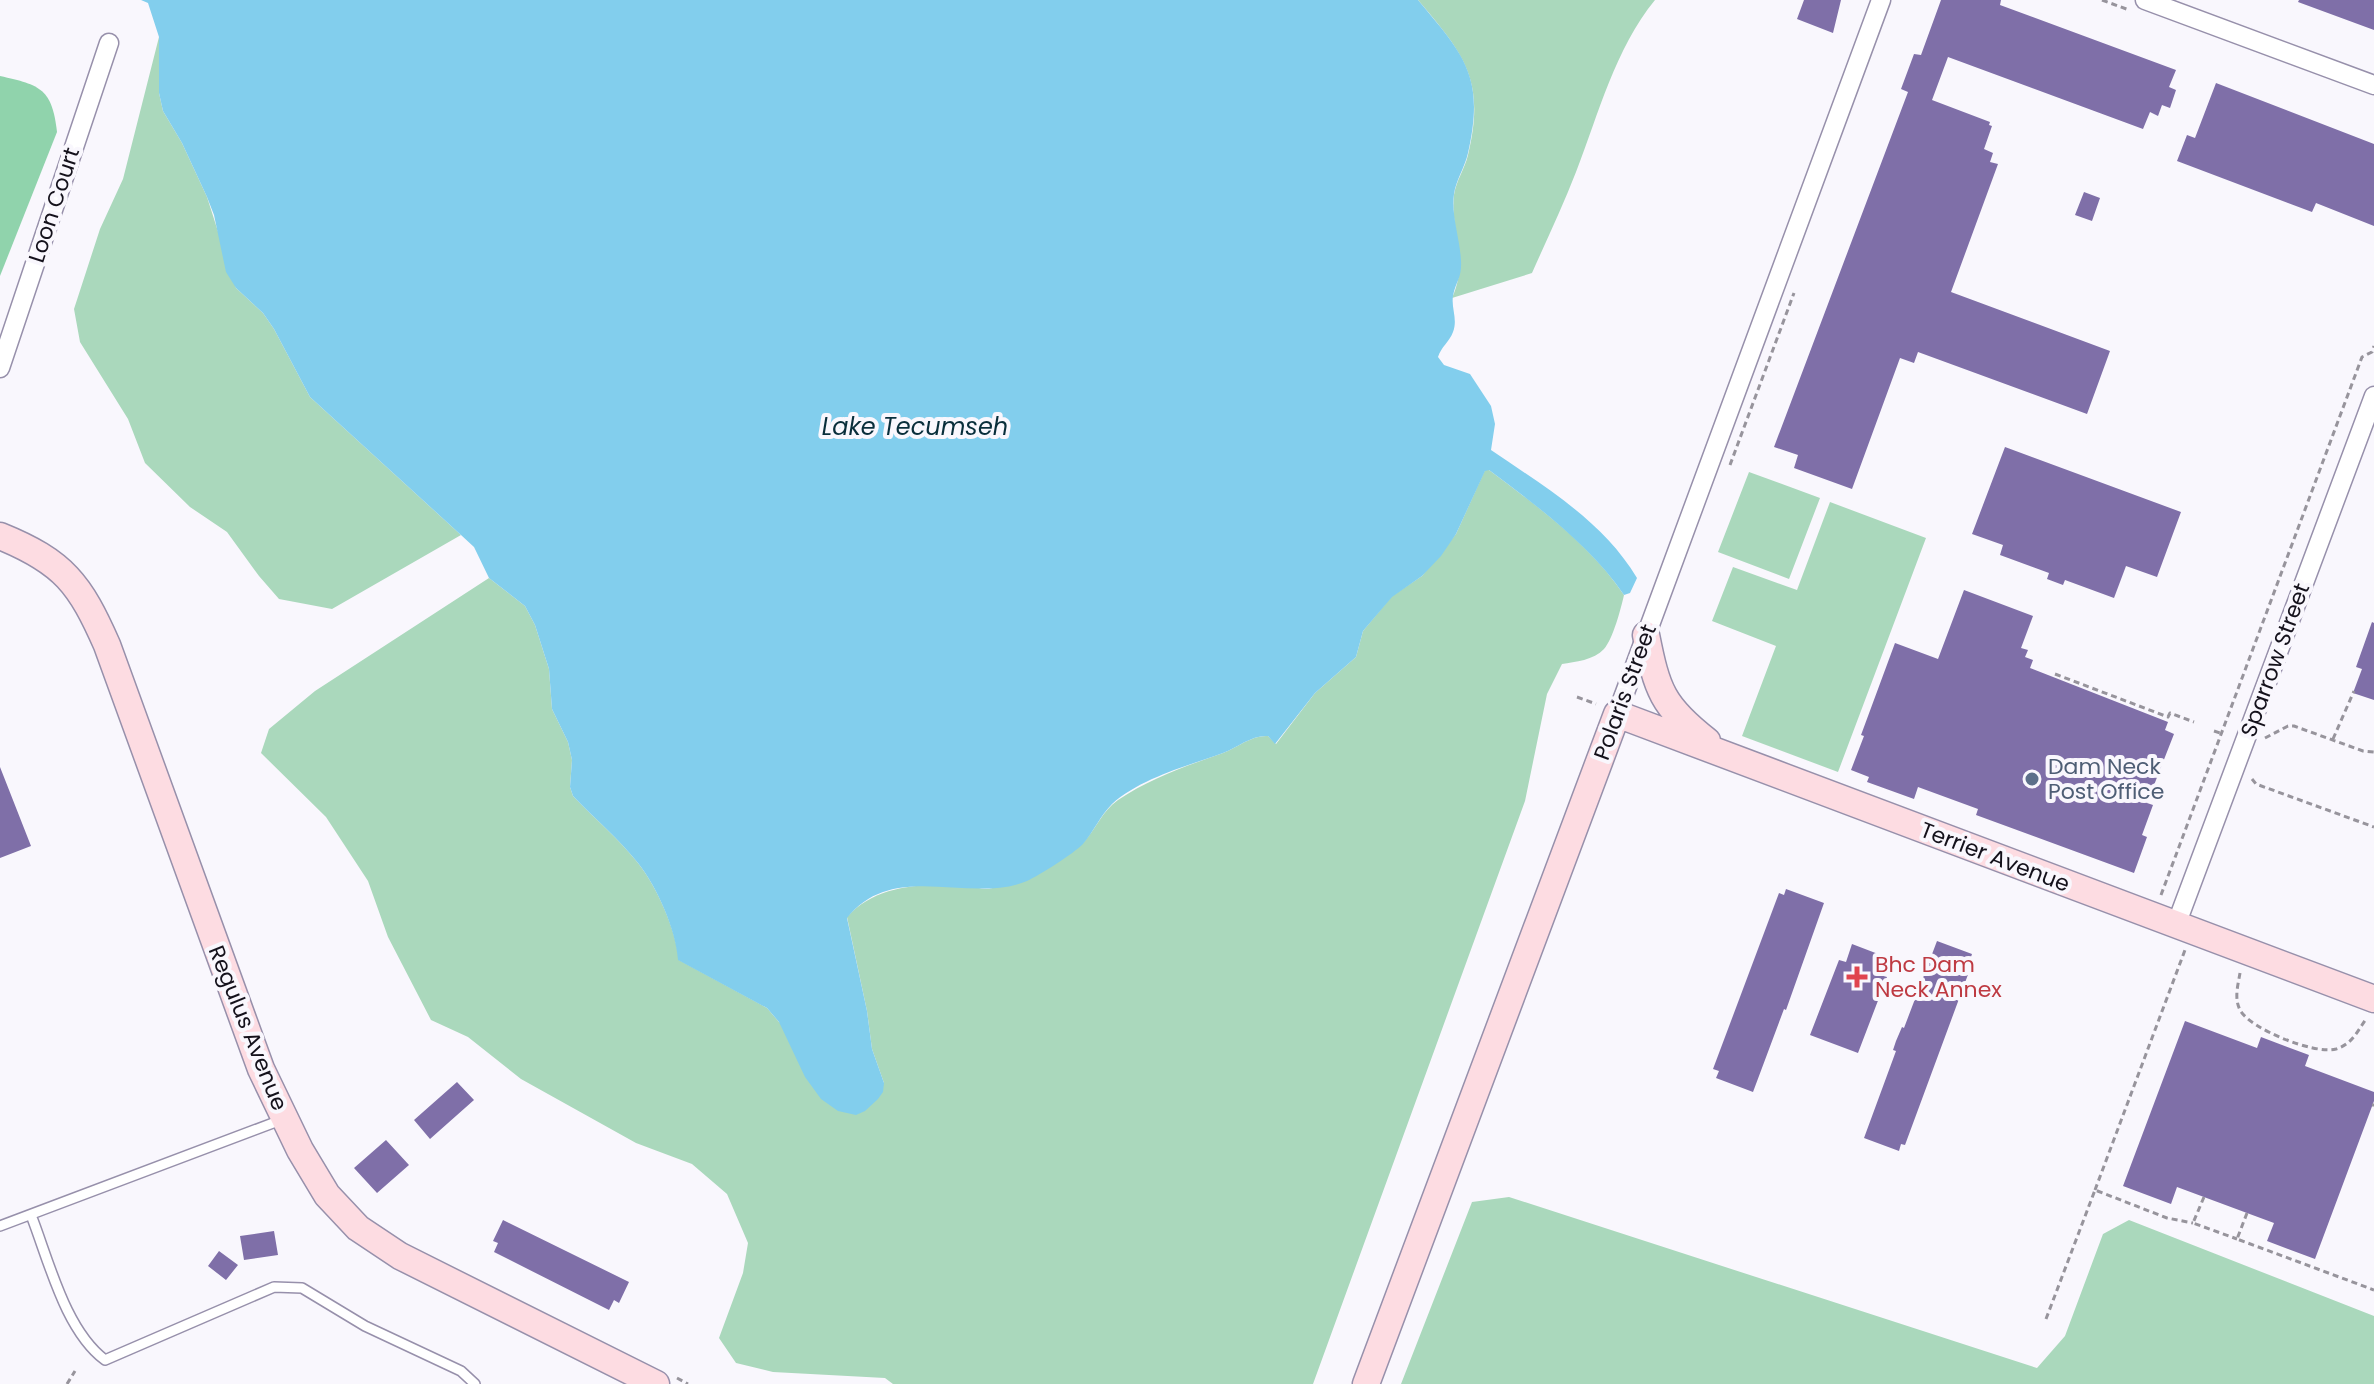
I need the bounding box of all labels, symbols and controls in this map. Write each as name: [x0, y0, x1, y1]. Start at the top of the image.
street label: Loon Court: [21, 144, 87, 266]
water label: Lake Tecumseh: [822, 410, 1008, 443]
street label: Sparrow Street: [2233, 579, 2317, 741]
street label: Polaris Street: [1586, 620, 1664, 764]
place label: Dam Neck Post Office: [2048, 751, 2164, 807]
marker: Dam Neck Post Office: [2023, 770, 2041, 788]
street label: Terrier Avenue: [1916, 814, 2074, 900]
street label: Regulus Avenue: [201, 941, 295, 1115]
place label: Bhc Dam Neck Annex: [1875, 949, 2002, 1005]
marker: Bhc Dam Neck Annex: [1846, 966, 1868, 988]

